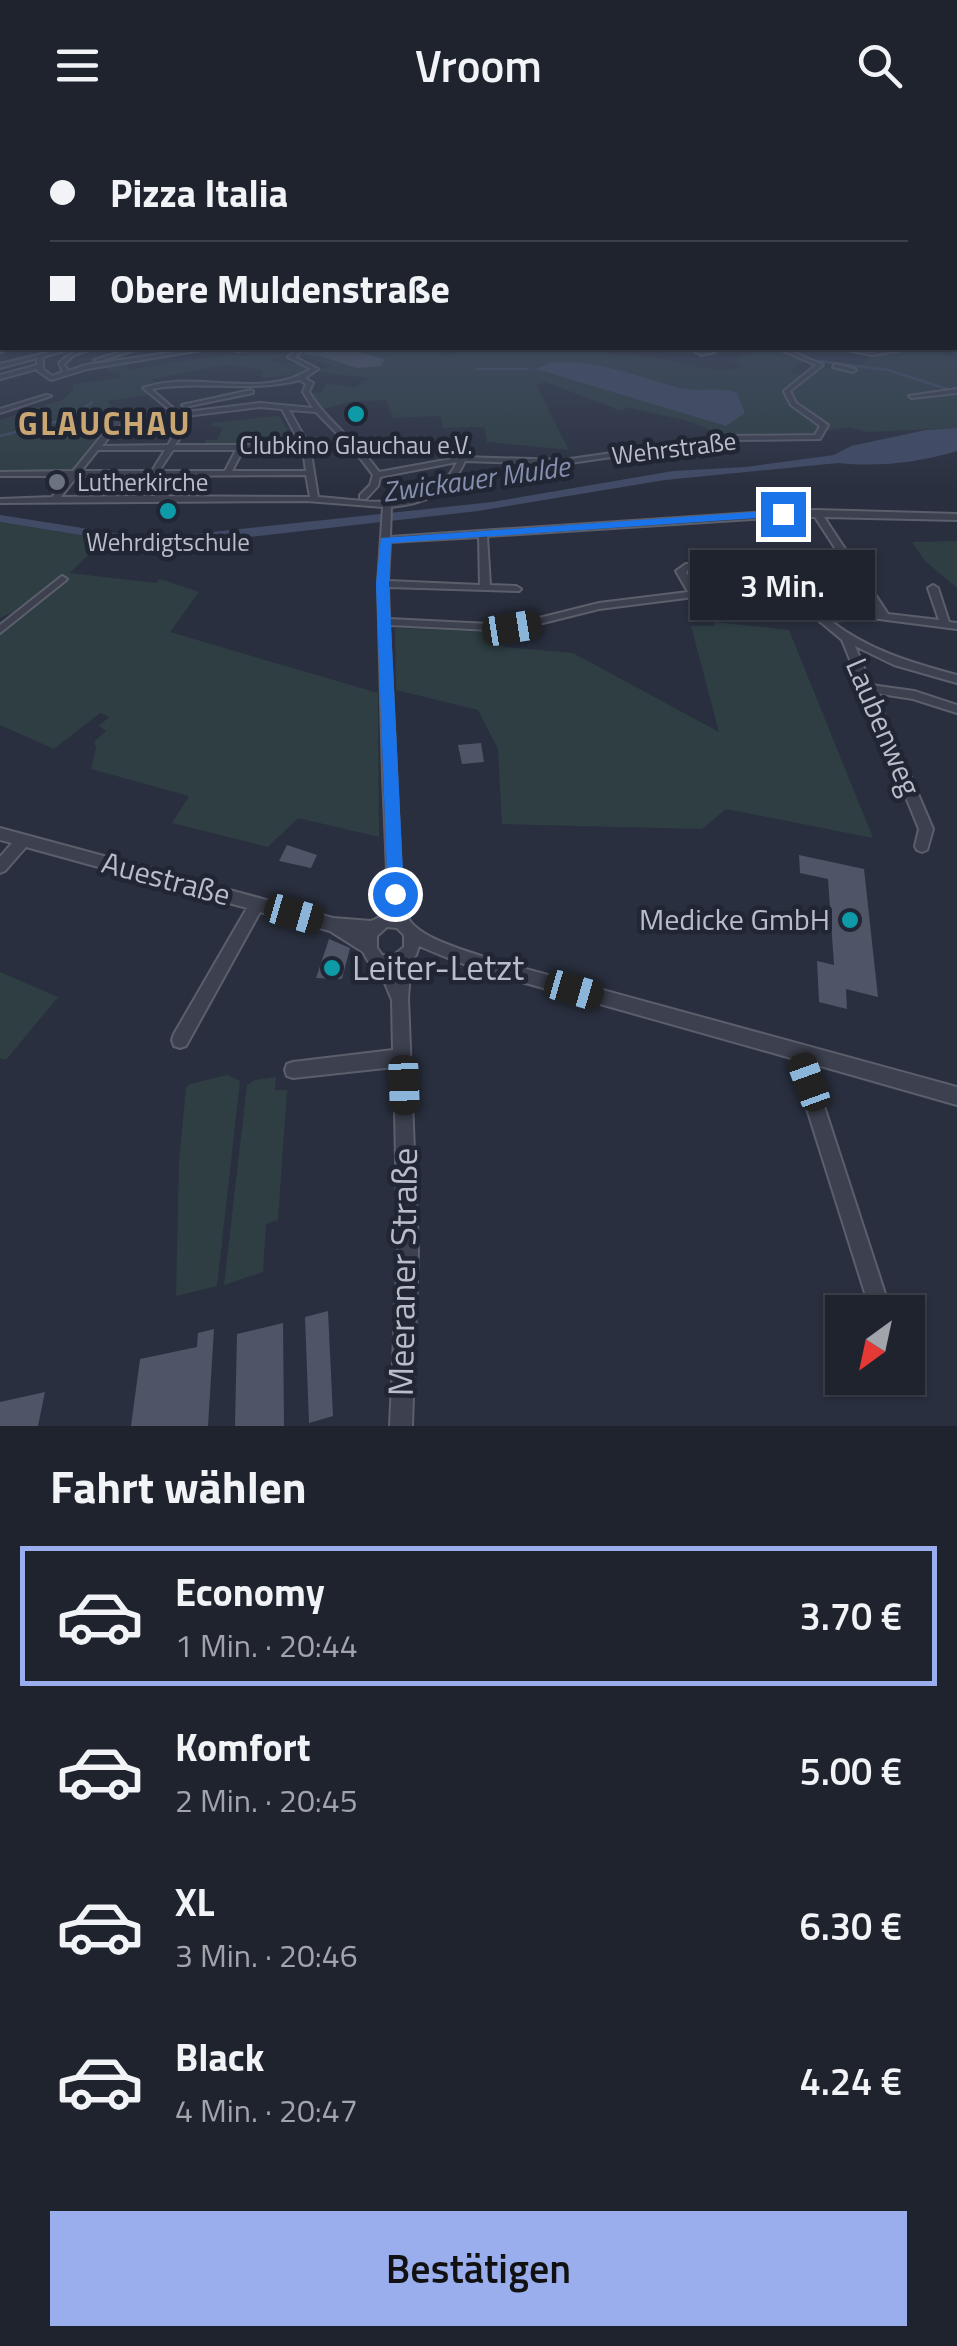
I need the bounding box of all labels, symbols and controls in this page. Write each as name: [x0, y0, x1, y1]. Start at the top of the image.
text: Vroom: [415, 31, 542, 99]
icon: menu: [50, 38, 105, 93]
icon: search: [852, 38, 907, 93]
text: Pizza Italia: [110, 164, 288, 222]
text: Obere Muldenstraße: [110, 260, 450, 318]
district label: GLAUCHAU: [18, 399, 192, 447]
marker: Clubkino Glauchau e.V.: [345, 403, 367, 425]
street label: Wehrstraße: [610, 422, 738, 474]
place label: Clubkino Glauchau e.V.: [239, 426, 473, 464]
water label: Zwickauer Mulde: [380, 444, 574, 513]
place label: Lutherkirche: [77, 463, 208, 501]
marker: Lutherkirche: [46, 471, 68, 493]
route end: [761, 492, 806, 537]
marker: Wehrdigtschule: [157, 500, 179, 522]
place label: Wehrdigtschule: [86, 523, 250, 561]
callout: 3 Min.: [690, 549, 876, 619]
text: 3 Min.: [740, 561, 825, 609]
car: [480, 608, 544, 648]
street label: Laubenweg: [834, 651, 934, 803]
street label: Auestraße: [97, 839, 236, 917]
route start: [373, 872, 418, 917]
car: [261, 891, 327, 937]
place label: Medicke GmbH: [639, 896, 830, 942]
marker: Medicke GmbH: [839, 909, 861, 931]
place label: Leiter-Letzt: [352, 940, 524, 994]
marker: Leiter-Letzt: [321, 957, 343, 979]
car: [541, 967, 607, 1013]
car: [785, 1049, 833, 1115]
car: [388, 1054, 420, 1116]
street label: Meeraner Straße: [373, 1147, 431, 1397]
north arrow: [825, 1295, 925, 1395]
map controls: [825, 1295, 925, 1395]
text: Fahrt wählen: [50, 1452, 307, 1520]
text: Economy: [175, 1563, 325, 1621]
icon: car: [55, 1571, 145, 1661]
text: 3.70 €: [799, 1587, 902, 1645]
text: 1 Min. · 20:44: [175, 1621, 358, 1669]
text: Komfort: [175, 1718, 311, 1776]
icon: car: [55, 1726, 145, 1816]
text: 5.00 €: [799, 1742, 902, 1800]
text: 2 Min. · 20:45: [175, 1776, 358, 1824]
text: XL: [175, 1873, 215, 1931]
icon: car: [55, 1881, 145, 1971]
text: 6.30 €: [799, 1897, 902, 1955]
text: 3 Min. · 20:46: [175, 1931, 358, 1979]
text: Black: [175, 2028, 264, 2086]
icon: car: [55, 2036, 145, 2126]
text: 4.24 €: [799, 2052, 902, 2110]
text: 4 Min. · 20:47: [175, 2086, 358, 2134]
button: Bestätigen: [50, 2211, 907, 2326]

